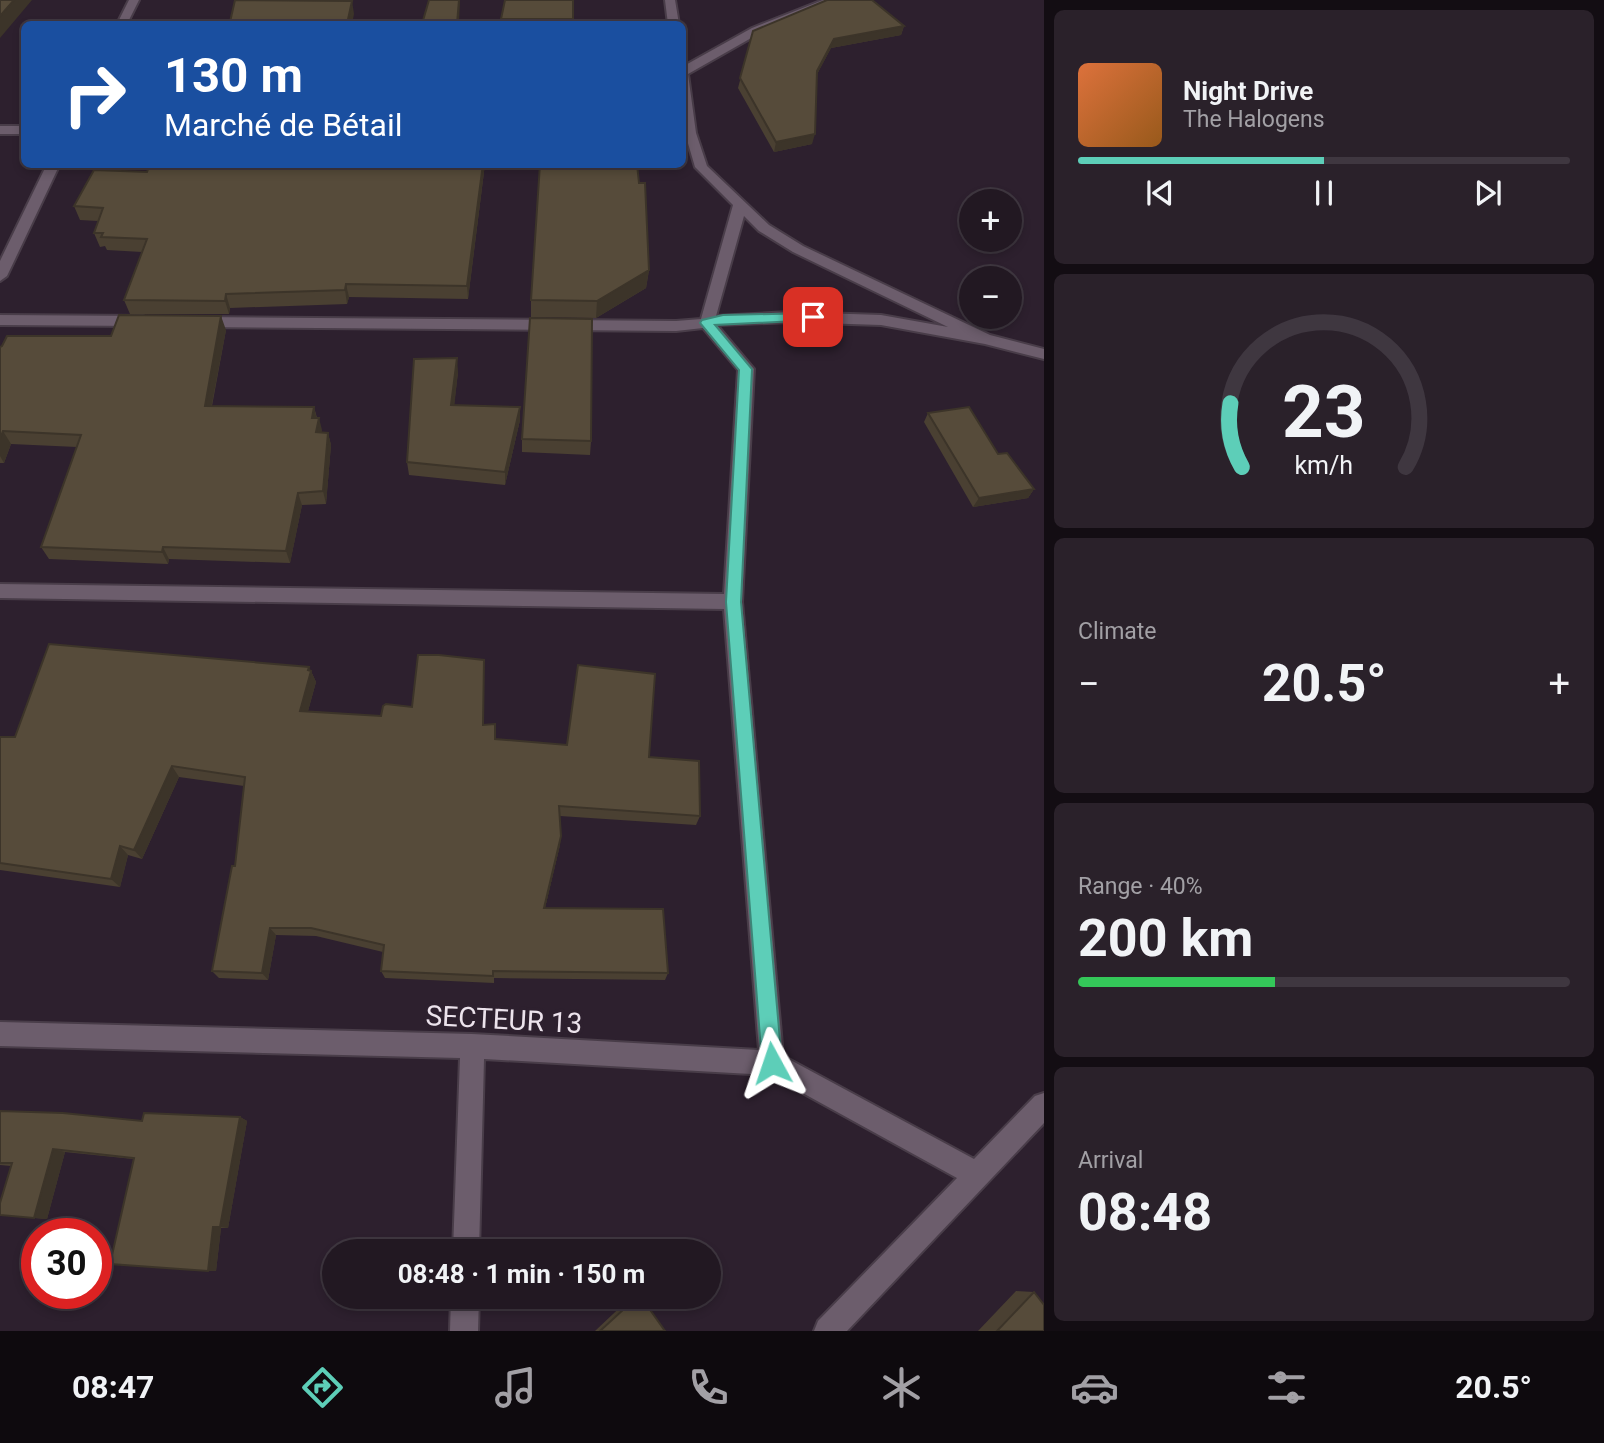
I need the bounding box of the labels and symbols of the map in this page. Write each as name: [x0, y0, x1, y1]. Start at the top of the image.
pin: [783, 287, 843, 347]
street label: SECTEUR 13: [425, 999, 583, 1040]
position arrow: [735, 1026, 809, 1100]
speed limit sign: 30: [21, 1218, 112, 1309]

